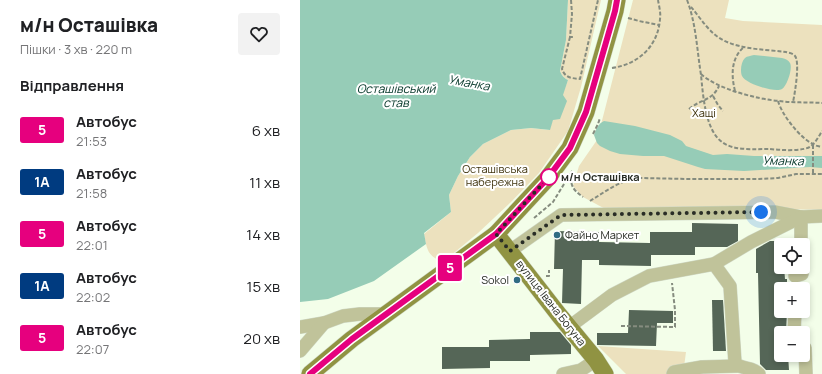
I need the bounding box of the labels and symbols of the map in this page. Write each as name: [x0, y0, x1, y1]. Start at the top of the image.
water label: Уманка: [447, 71, 492, 95]
water label: Осташівський став: [357, 80, 436, 111]
park label: Хащі: [692, 105, 716, 120]
water label: Уманка: [762, 152, 805, 169]
park label: Осташівська набережна: [462, 161, 528, 189]
marker: м/н Осташівка: [540, 168, 558, 186]
place label: м/н Осташівка: [561, 169, 640, 184]
your location: [751, 202, 771, 222]
place label: Файно Маркет: [565, 227, 640, 242]
marker: Файно Маркет: [552, 230, 562, 240]
line badge: 5: [437, 255, 463, 281]
street label: вулиця Івана Богуна: [513, 257, 590, 349]
place label: Sokol: [481, 272, 509, 287]
marker: Sokol: [512, 275, 522, 285]

